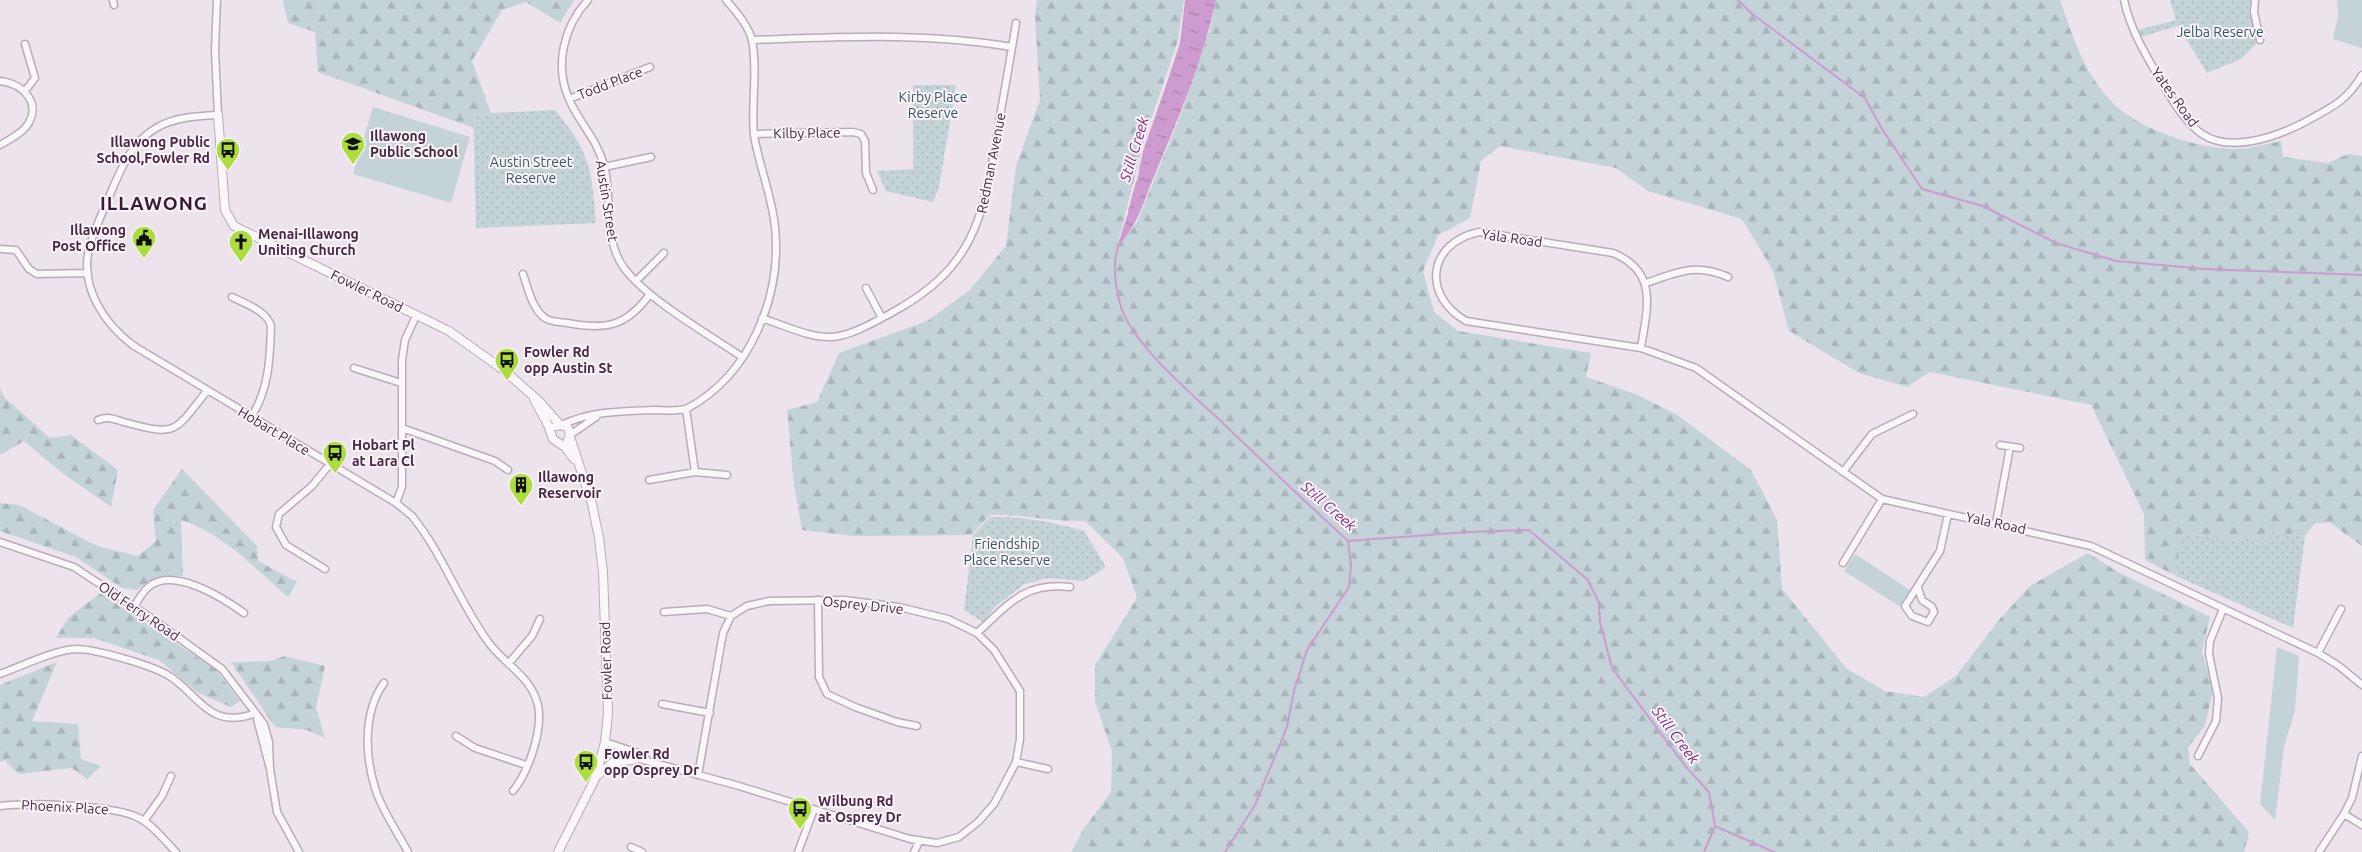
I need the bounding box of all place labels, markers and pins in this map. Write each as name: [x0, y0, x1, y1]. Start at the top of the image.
place label: Illawong Public School: [370, 128, 458, 160]
school or university icon: Illawong Public School: [340, 131, 366, 165]
place label: Illawong Public School,Fowler Rd: [96, 134, 210, 166]
bus stop icon: Illawong Public School,Fowler Rd: [215, 137, 241, 171]
place label: Illawong Post Office: [52, 222, 126, 254]
public building icon: Illawong Post Office: [131, 225, 157, 259]
place label: Menai-Illawong Uniting Church: [258, 226, 359, 258]
church icon: Menai-Illawong Uniting Church: [228, 229, 254, 263]
place label: Fowler Rd opp Austin St: [524, 344, 613, 376]
bus stop icon: Fowler Rd opp Austin St: [494, 347, 520, 381]
place label: Hobart Pl at Lara Cl: [352, 437, 415, 469]
bus stop icon: Hobart Pl at Lara Cl: [322, 440, 348, 474]
place label: Illawong Reservoir: [538, 469, 601, 501]
building icon: Illawong Reservoir: [508, 472, 534, 506]
place label: Fowler Rd opp Osprey Dr: [604, 746, 699, 778]
bus stop icon: Fowler Rd opp Osprey Dr: [573, 749, 599, 783]
place label: Wilbung Rd at Osprey Dr: [818, 793, 902, 825]
bus stop icon: Wilbung Rd at Osprey Dr: [787, 796, 813, 830]

